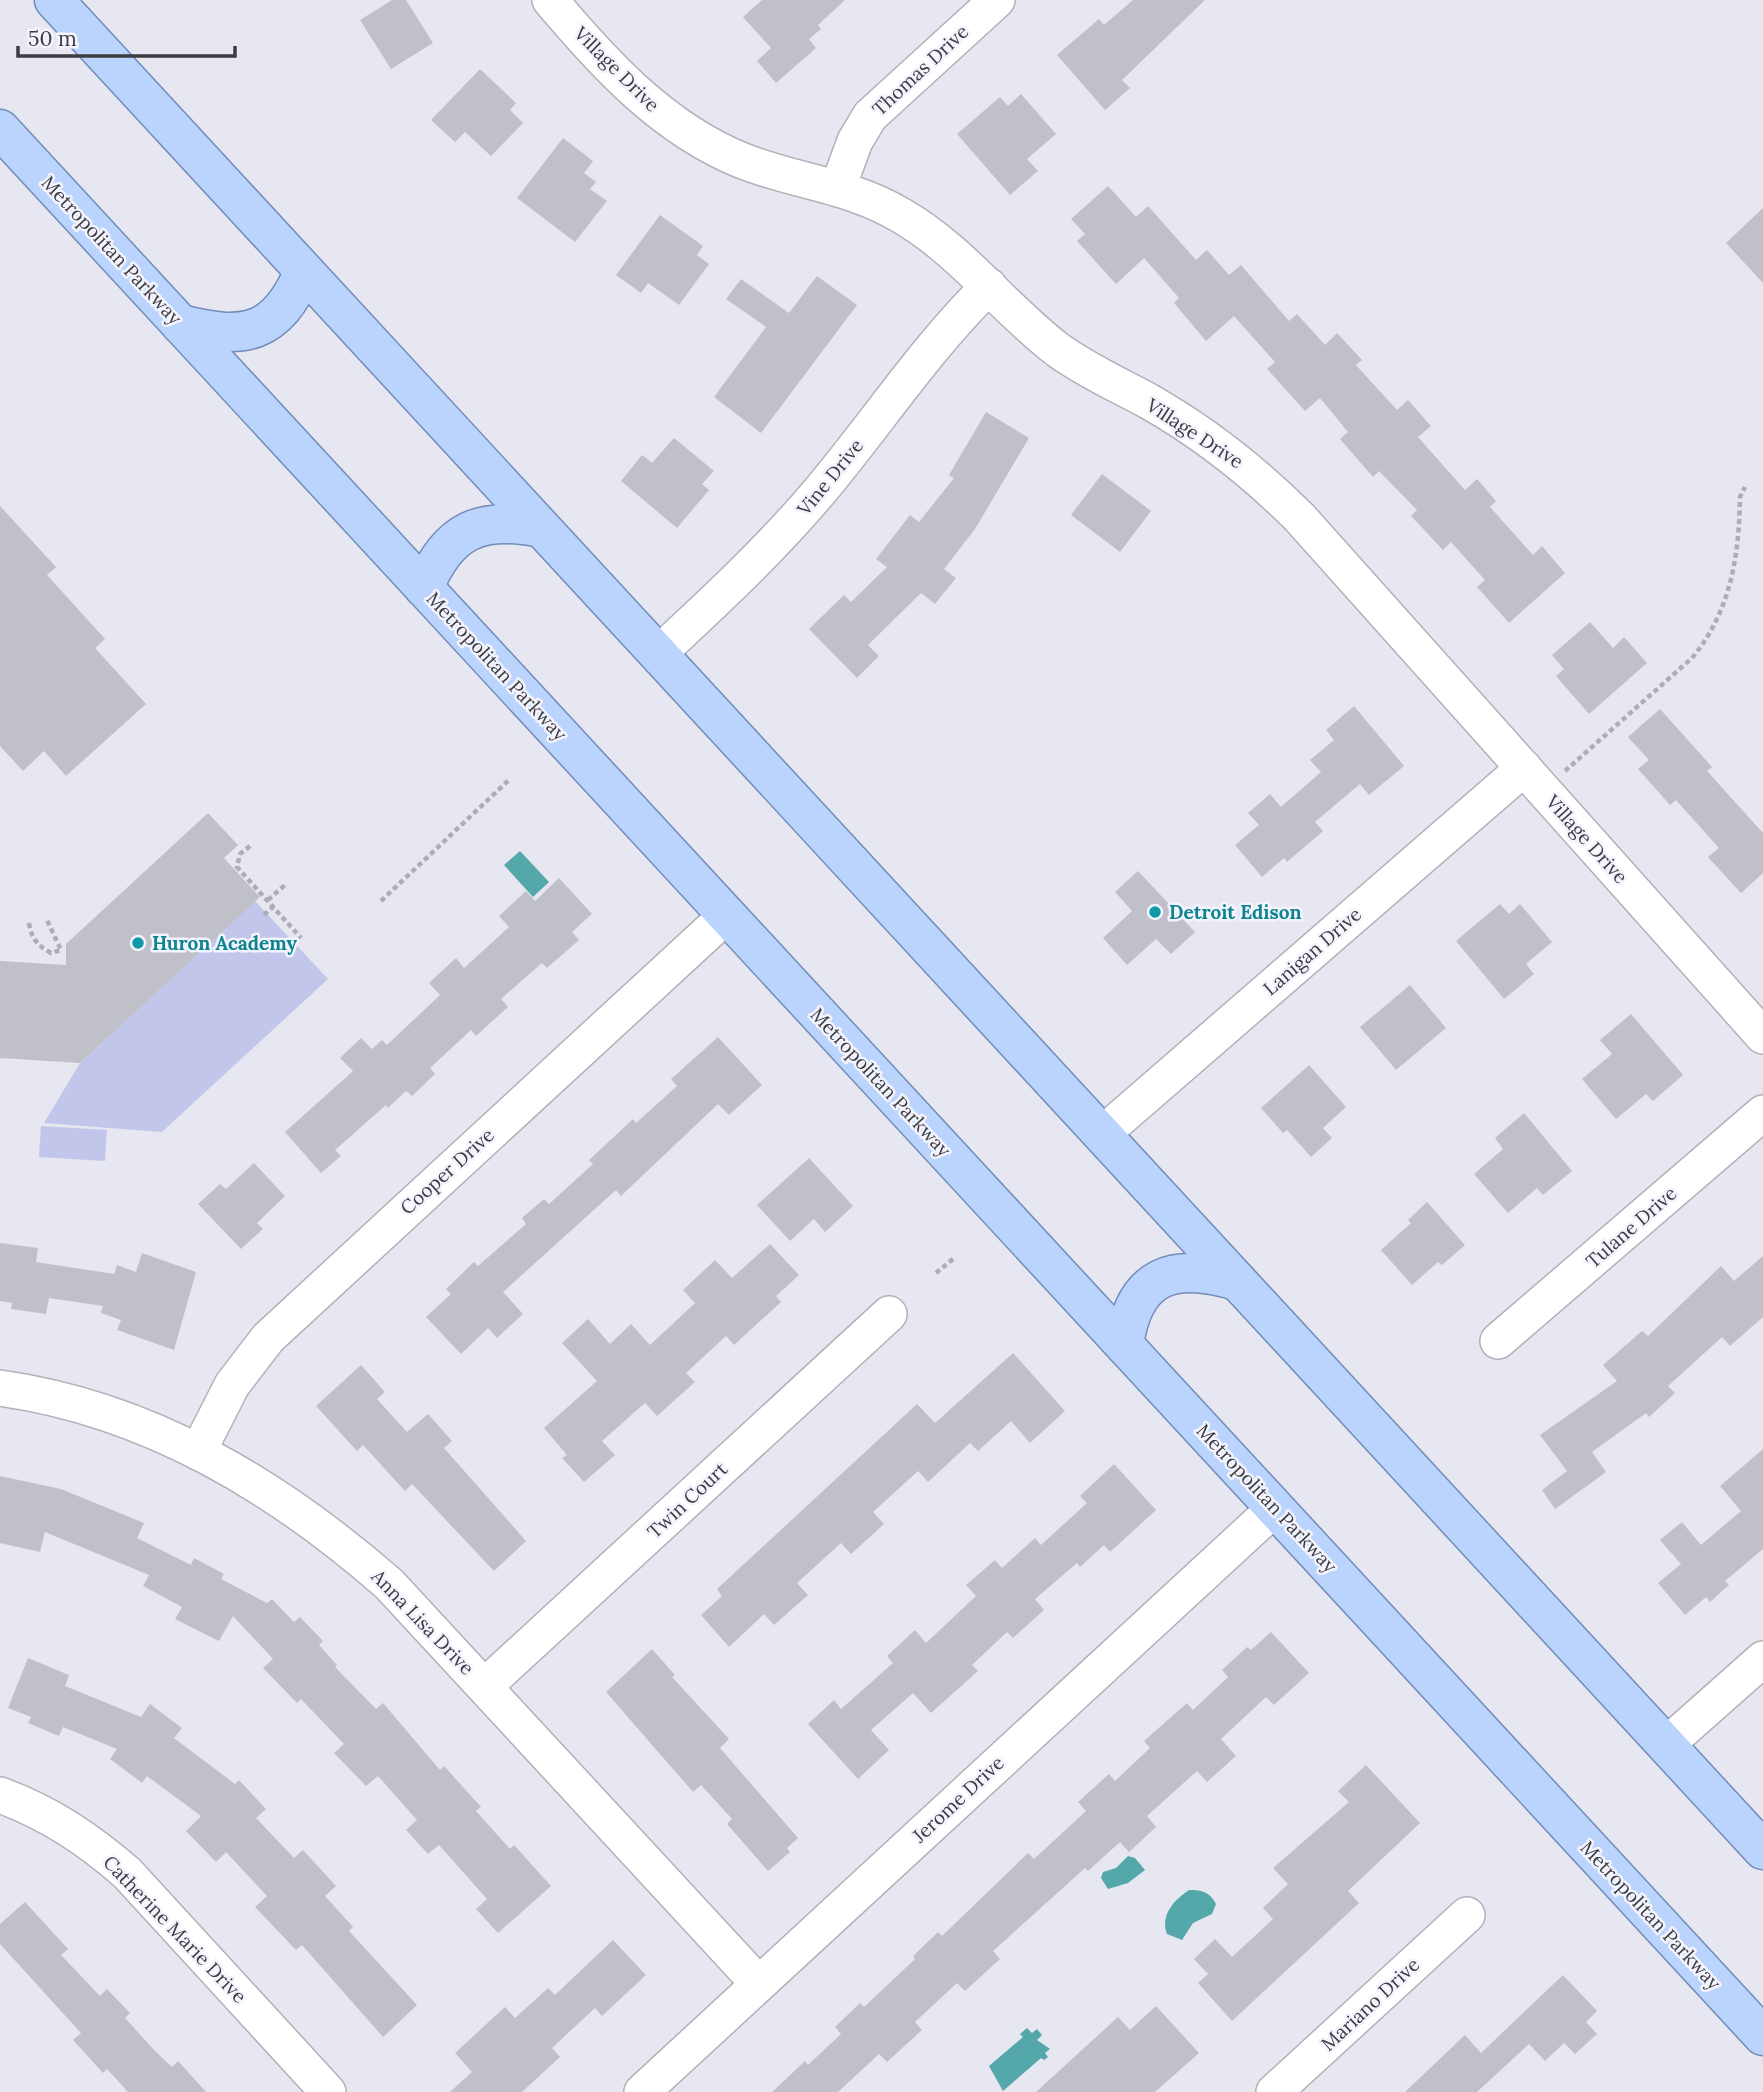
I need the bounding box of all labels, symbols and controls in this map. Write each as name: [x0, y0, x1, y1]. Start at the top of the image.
scale bar: [18, 14, 234, 58]
street label: Thomas Drive: [867, 19, 973, 121]
street label: Village Drive: [569, 21, 665, 117]
text: 50 m: [28, 25, 77, 52]
street label: Metropolitan Parkway: [37, 170, 187, 330]
street label: Village Drive: [1141, 392, 1248, 473]
street label: Vine Drive: [791, 434, 868, 521]
street label: Metropolitan Parkway: [422, 586, 572, 746]
street label: Village Drive: [1540, 789, 1633, 888]
place label: Detroit Edison: [1169, 900, 1302, 924]
street label: Lanigan Drive: [1258, 902, 1366, 1000]
marker: Detroit Edison: [1147, 904, 1163, 920]
place label: Huron Academy: [152, 931, 297, 955]
marker: Huron Academy: [130, 935, 146, 951]
street label: Metropolitan Parkway: [806, 1002, 956, 1162]
street label: Cooper Drive: [395, 1123, 499, 1219]
street label: Tulane Drive: [1581, 1181, 1681, 1273]
street label: Metropolitan Parkway: [1192, 1418, 1342, 1578]
street label: Twin Court: [642, 1456, 732, 1543]
street label: Anna Lisa Drive: [366, 1564, 479, 1680]
street label: Jerome Drive: [907, 1751, 1009, 1848]
street label: Metropolitan Parkway: [1576, 1835, 1726, 1995]
street label: Catherine Marie Drive: [98, 1850, 252, 2008]
street label: Mariano Drive: [1316, 1952, 1424, 2056]

